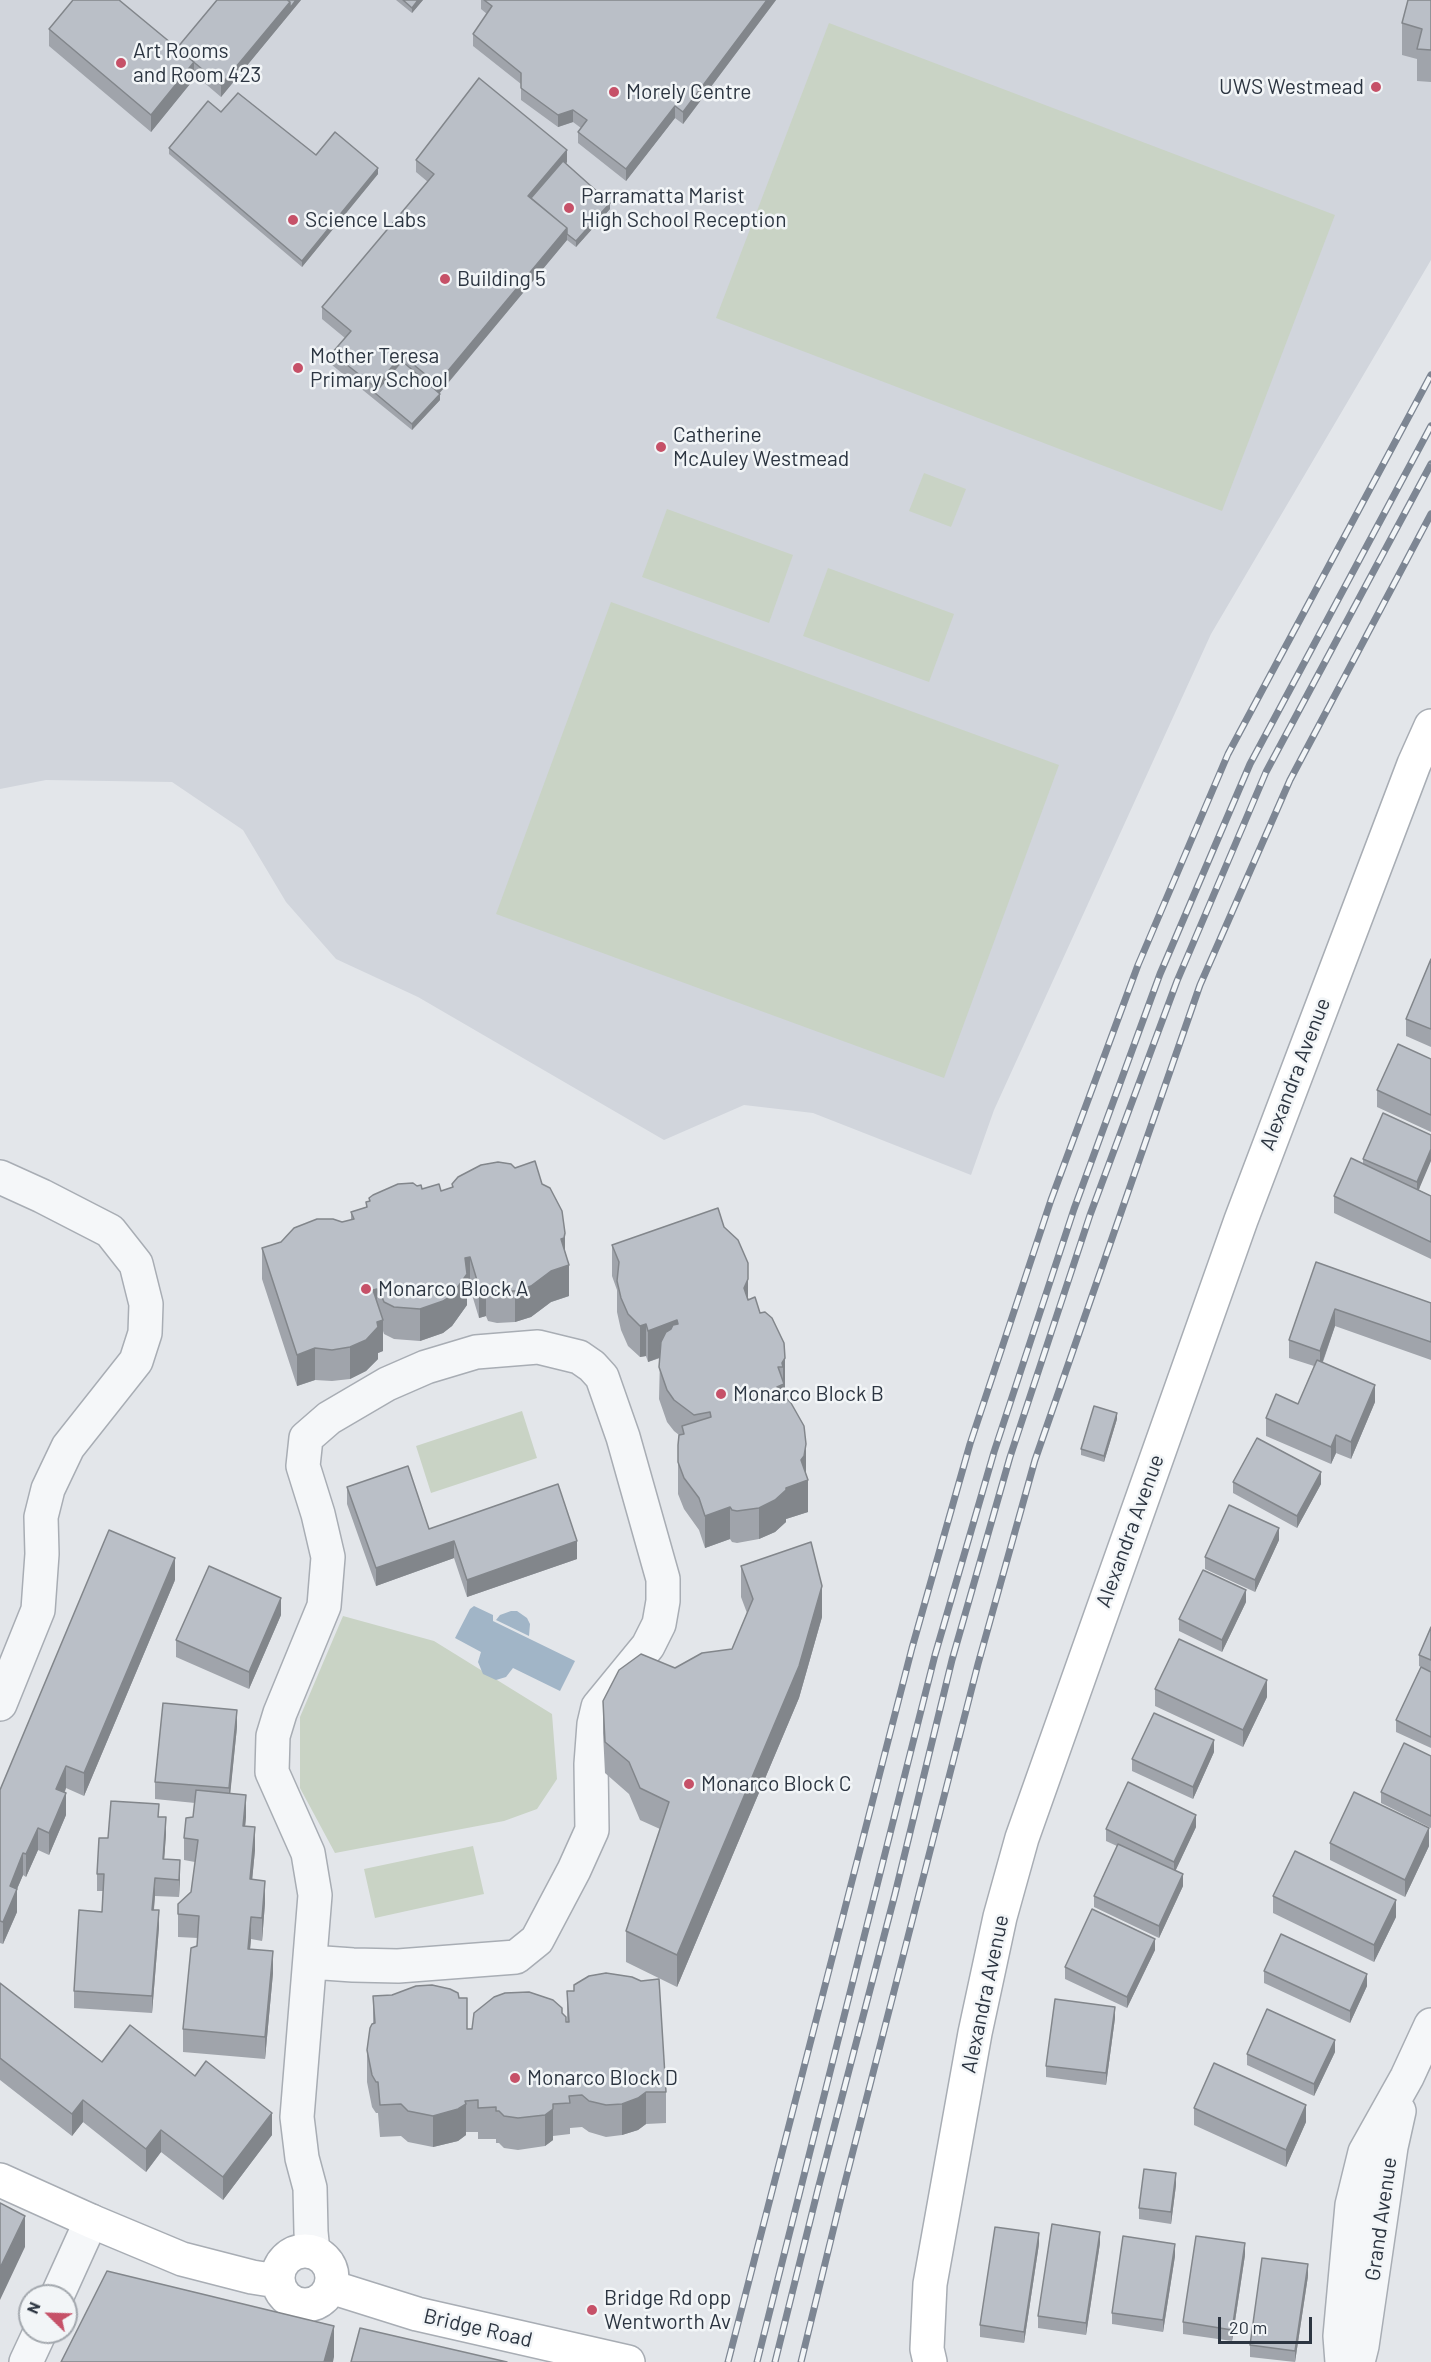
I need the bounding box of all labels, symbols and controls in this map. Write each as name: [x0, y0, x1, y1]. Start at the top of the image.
place label: Art Rooms and Room 423: [133, 38, 261, 88]
marker: Art Rooms and Room 423: [114, 56, 128, 70]
place label: UWS Westmead: [1219, 74, 1364, 100]
place label: Morely Centre: [626, 79, 752, 105]
marker: UWS Westmead: [1369, 80, 1383, 94]
marker: Morely Centre: [607, 85, 621, 99]
place label: Parramatta Marist High School Reception: [581, 183, 787, 233]
marker: Parramatta Marist High School Reception: [562, 201, 576, 215]
place label: Science Labs: [305, 207, 426, 233]
marker: Science Labs: [286, 213, 300, 227]
place label: Building 5: [457, 266, 546, 292]
marker: Building 5: [438, 272, 452, 286]
place label: Mother Teresa Primary School: [310, 343, 448, 393]
marker: Mother Teresa Primary School: [291, 361, 305, 375]
place label: Catherine McAuley Westmead: [673, 422, 849, 472]
marker: Catherine McAuley Westmead: [654, 440, 668, 454]
street label: Alexandra Avenue: [1254, 994, 1336, 1154]
place label: Monarco Block A: [378, 1276, 528, 1302]
marker: Monarco Block A: [359, 1282, 373, 1296]
place label: Monarco Block B: [733, 1381, 884, 1407]
marker: Monarco Block B: [714, 1387, 728, 1401]
street label: Alexandra Avenue: [1091, 1451, 1169, 1611]
place label: Monarco Block C: [701, 1771, 851, 1797]
marker: Monarco Block C: [682, 1777, 696, 1791]
street label: Alexandra Avenue: [956, 1913, 1014, 2075]
place label: Monarco Block D: [527, 2065, 678, 2091]
marker: Monarco Block D: [508, 2071, 522, 2085]
street label: Grand Avenue: [1360, 2155, 1402, 2283]
north arrow: [18, 2284, 78, 2344]
place label: Bridge Rd opp Wentworth Av: [604, 2285, 731, 2335]
text: N: [22, 2299, 44, 2316]
street label: Bridge Road: [421, 2303, 535, 2353]
marker: Bridge Rd opp Wentworth Av: [585, 2303, 599, 2317]
scale bar: [1221, 2305, 1316, 2343]
text: 20 m: [1229, 2316, 1267, 2338]

